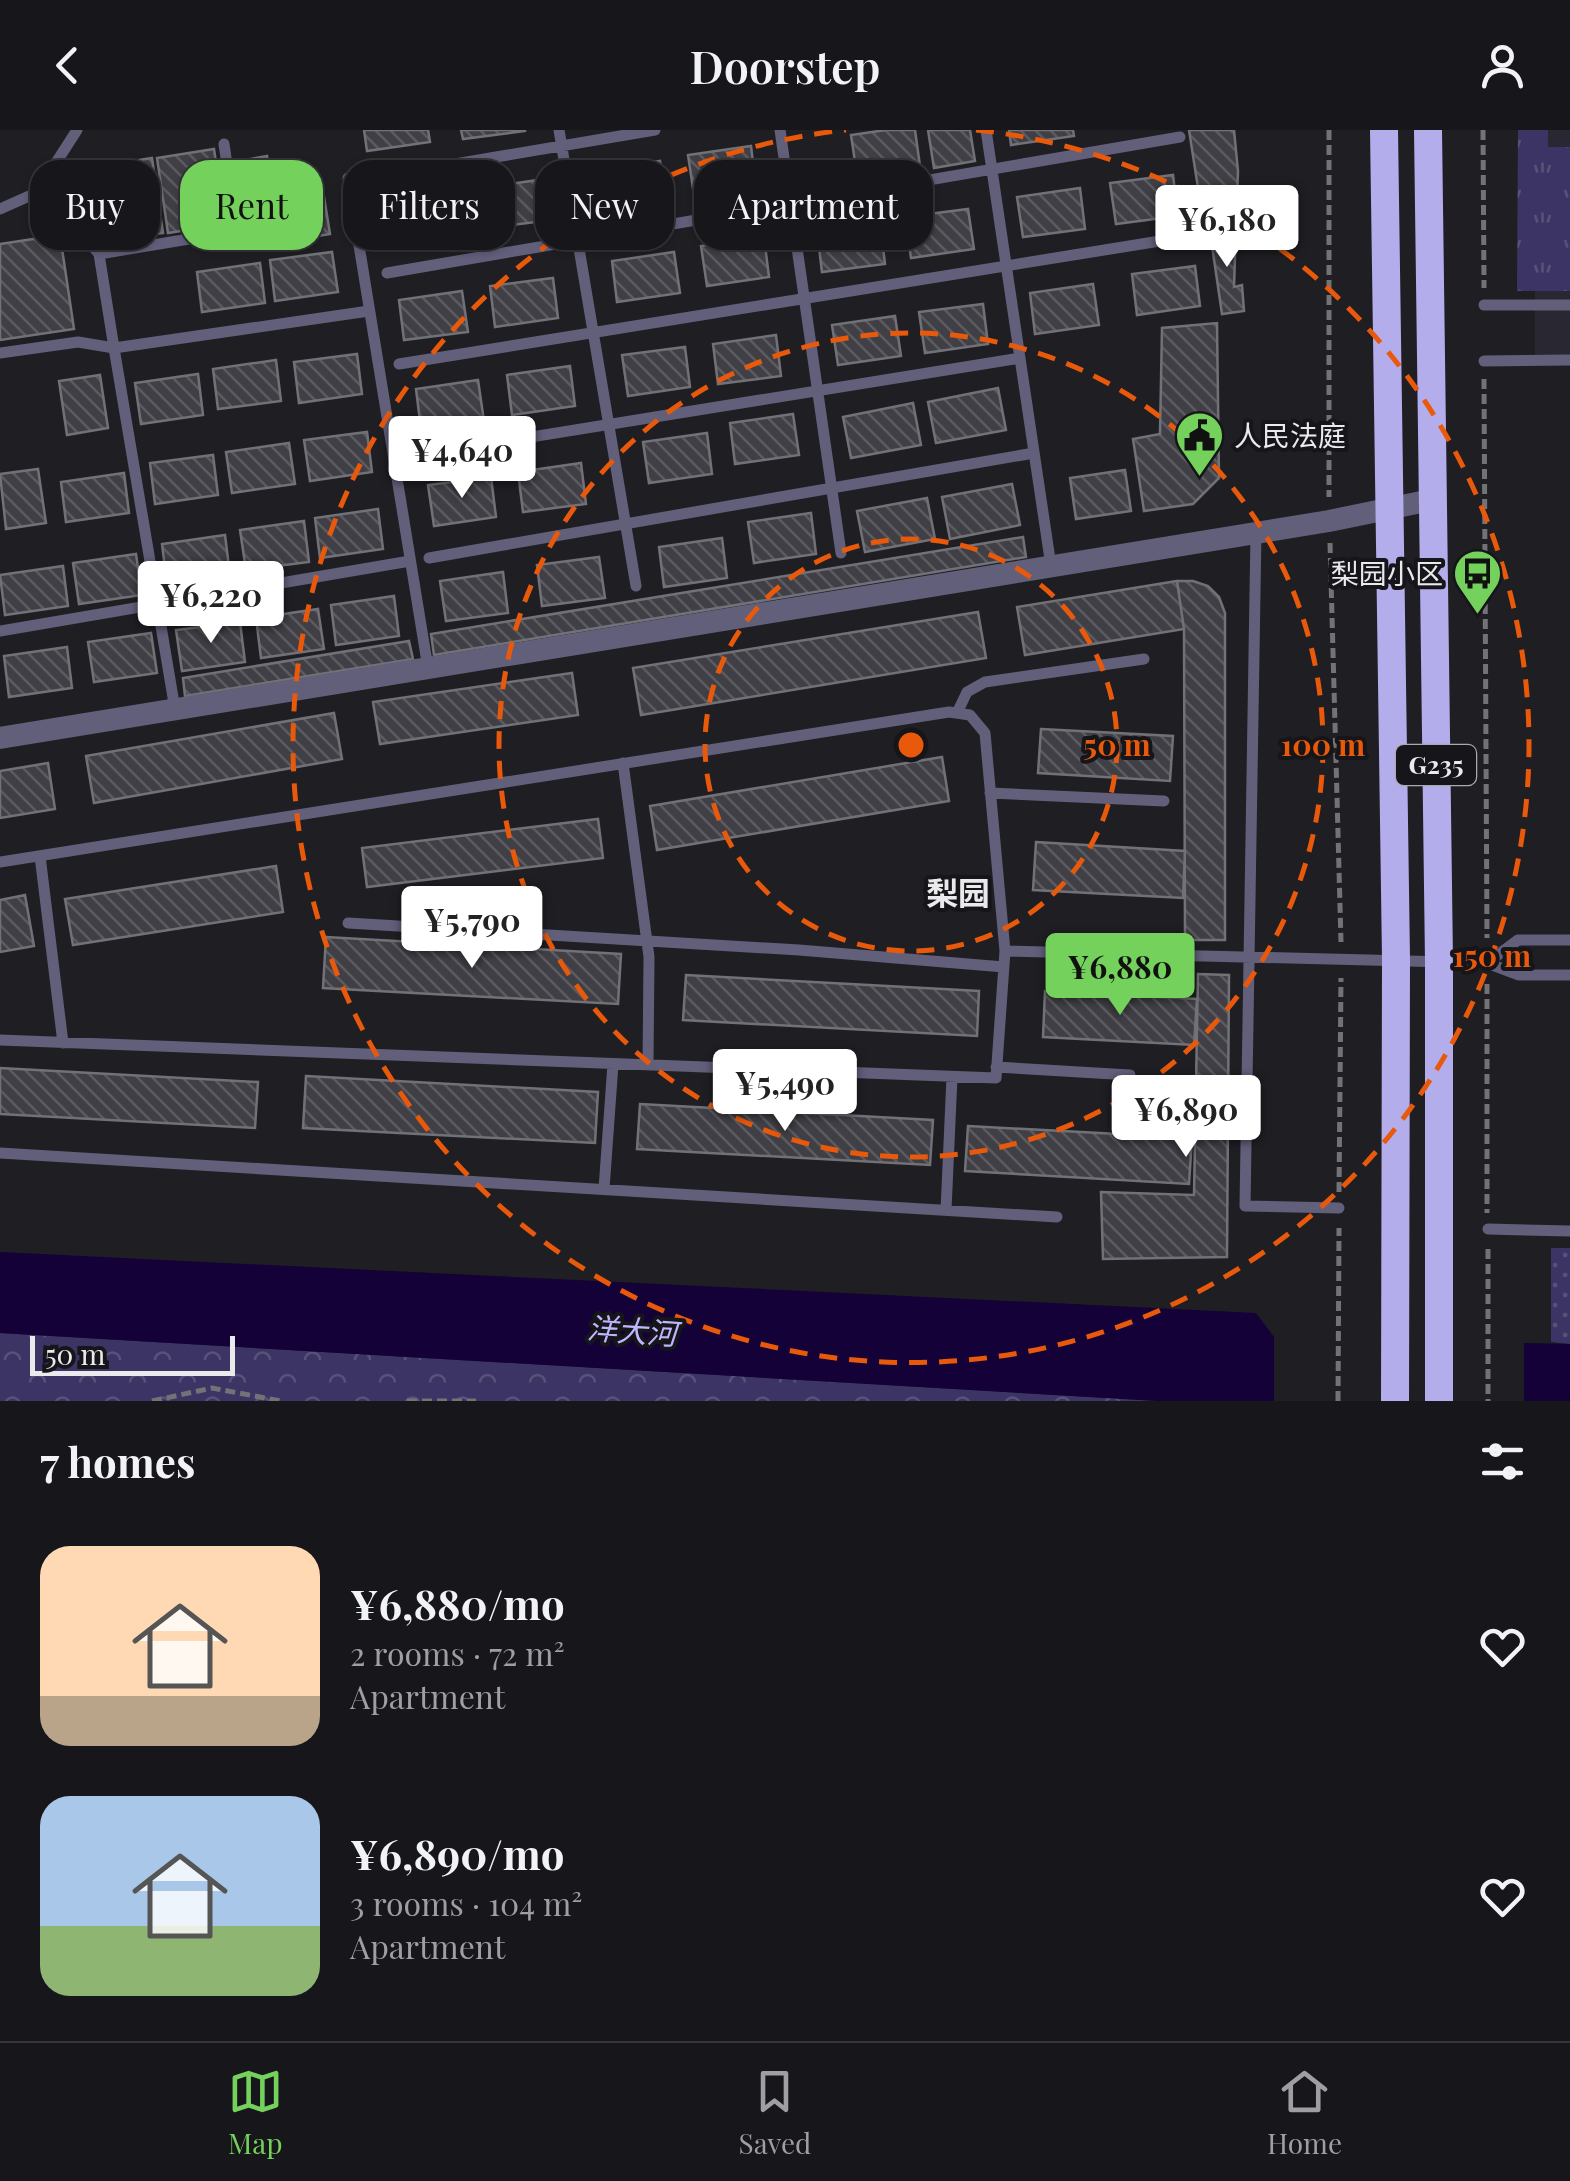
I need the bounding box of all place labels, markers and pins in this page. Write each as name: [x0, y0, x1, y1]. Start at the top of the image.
pin: ¥6,180: [1146, 185, 1308, 270]
public building icon: 人民法庭: [1173, 410, 1225, 478]
pin: ¥4,640: [381, 416, 543, 501]
place label: 人民法庭: [1234, 416, 1346, 453]
bus stop icon: 梨园小区: [1452, 548, 1504, 616]
place label: 梨园小区: [1331, 554, 1443, 591]
pin: ¥6,220: [130, 561, 292, 646]
centre of rings: [893, 727, 929, 763]
pin: ¥5,790: [391, 886, 553, 971]
pin: ¥6,880: [1039, 933, 1201, 1018]
pin: ¥5,490: [704, 1049, 866, 1134]
pin: ¥6,890: [1105, 1075, 1267, 1160]

